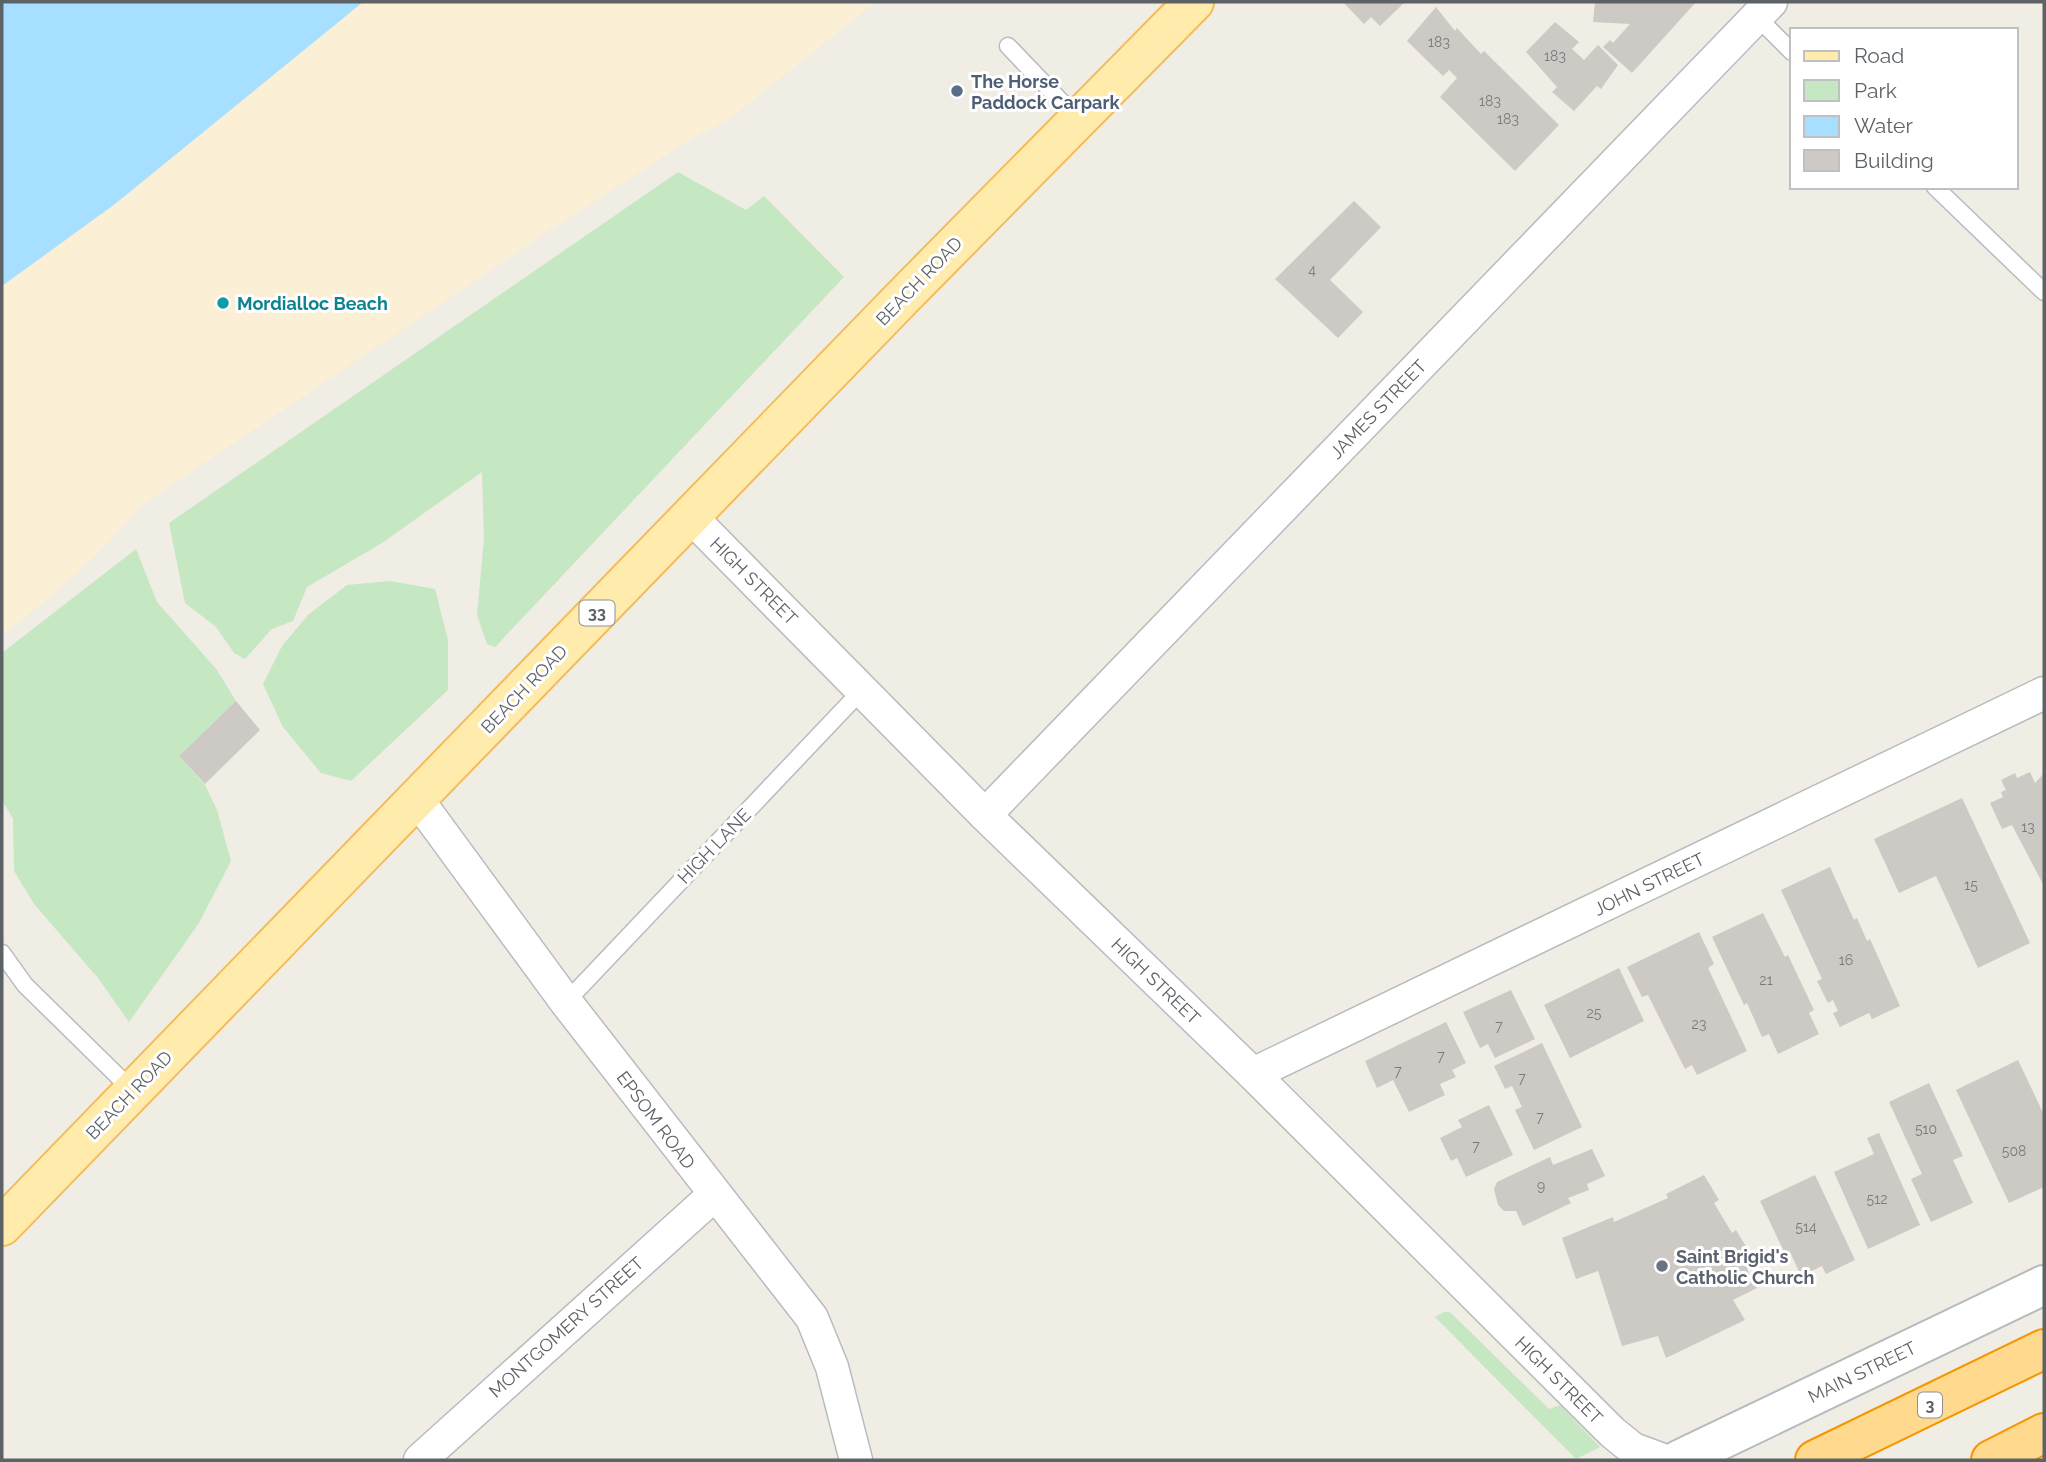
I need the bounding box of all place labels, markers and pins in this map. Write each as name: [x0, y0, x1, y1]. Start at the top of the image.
place label: The Horse Paddock Carpark: [971, 71, 1120, 113]
marker: The Horse Paddock Carpark: [949, 83, 965, 99]
place label: Mordialloc Beach: [237, 293, 388, 314]
marker: Mordialloc Beach: [215, 295, 231, 311]
place label: Saint Brigid's Catholic Church: [1676, 1246, 1814, 1288]
marker: Saint Brigid's Catholic Church: [1654, 1258, 1670, 1274]

